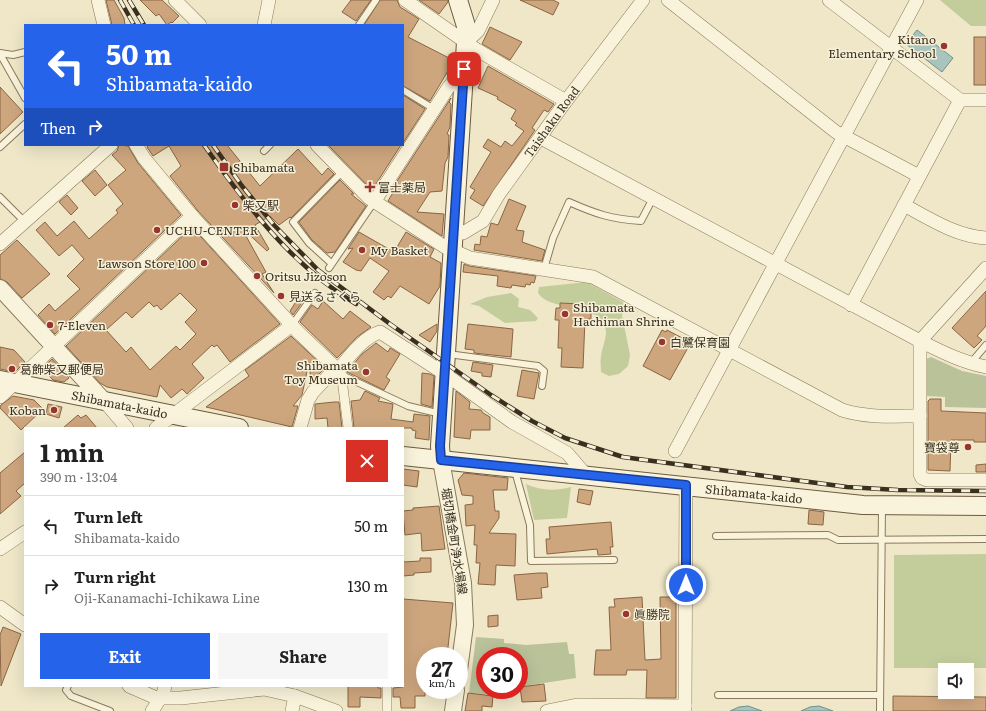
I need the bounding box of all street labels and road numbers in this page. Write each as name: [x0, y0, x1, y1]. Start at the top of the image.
street label: Taishaku Road: [519, 81, 584, 161]
street label: Shibamata-kaido: [70, 386, 169, 422]
street label: Shibamata-kaido: [704, 479, 804, 508]
street label: 堀切橋金町浄水場線: [438, 486, 472, 596]

